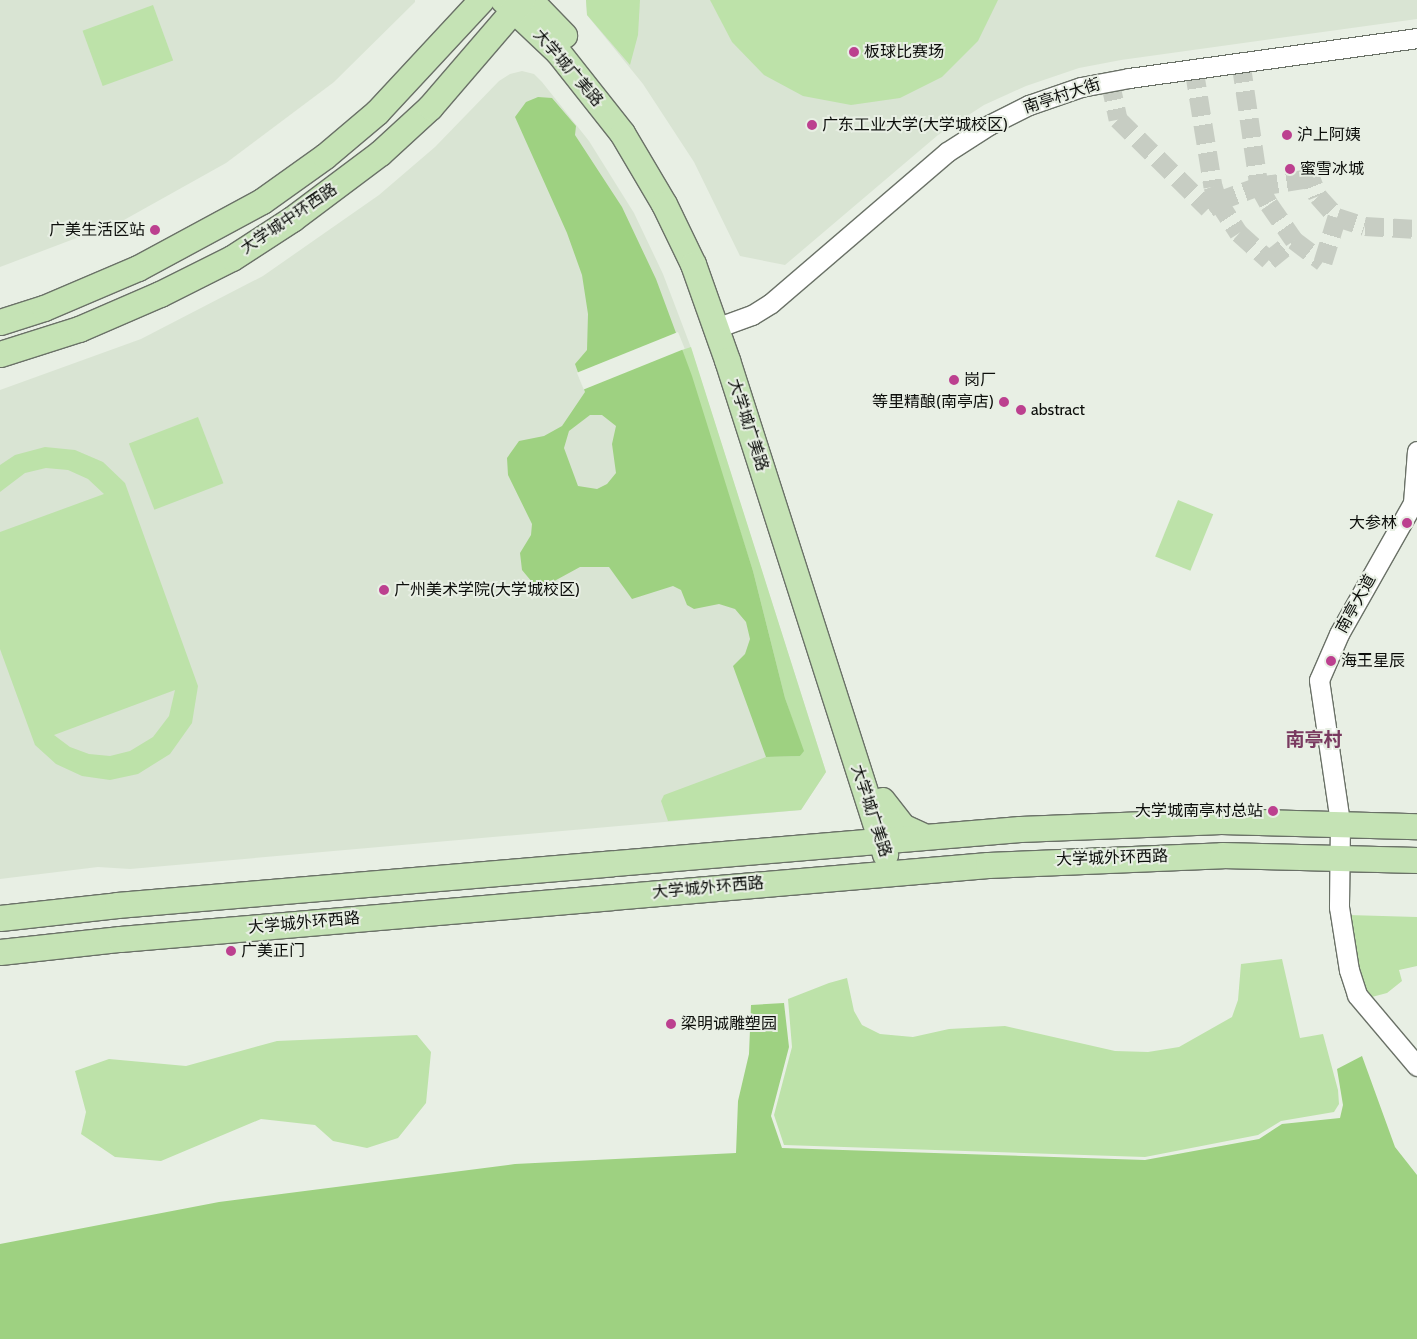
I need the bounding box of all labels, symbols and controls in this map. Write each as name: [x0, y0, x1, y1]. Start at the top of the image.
street label: 大学城广美路: [529, 25, 607, 111]
place label: 板球比赛场: [864, 42, 944, 62]
marker: 板球比赛场: [848, 46, 860, 58]
street label: 南亭村大街: [1021, 75, 1103, 117]
place label: 广东工业大学(大学城校区): [822, 115, 1008, 135]
marker: 广东工业大学(大学城校区): [806, 119, 818, 131]
place label: 沪上阿姨: [1297, 125, 1361, 145]
marker: 沪上阿姨: [1281, 129, 1293, 141]
place label: 蜜雪冰城: [1300, 159, 1364, 179]
marker: 蜜雪冰城: [1284, 163, 1296, 175]
street label: 大学城中环西路: [237, 180, 341, 258]
place label: 广美生活区站: [49, 220, 145, 240]
marker: 广美生活区站: [149, 224, 161, 236]
place label: 岗厂: [964, 370, 996, 390]
marker: 岗厂: [948, 374, 960, 386]
street label: 大学城广美路: [724, 376, 772, 474]
place label: 等里精酿(南亭店): [872, 392, 994, 412]
marker: 等里精酿(南亭店): [998, 396, 1010, 408]
place label: abstract: [1031, 400, 1085, 420]
marker: abstract: [1015, 404, 1027, 416]
place label: 大参林: [1349, 513, 1397, 533]
marker: 大参林: [1401, 517, 1413, 529]
street label: 南亭大道: [1332, 571, 1380, 637]
place label: 广州美术学院(大学城校区): [394, 580, 580, 600]
marker: 广州美术学院(大学城校区): [378, 584, 390, 596]
place label: 海王星辰: [1341, 651, 1405, 671]
marker: 海王星辰: [1325, 655, 1337, 667]
district label: 南亭村: [1286, 729, 1342, 751]
street label: 大学城广美路: [847, 762, 895, 860]
place label: 大学城南亭村总站: [1135, 801, 1263, 821]
marker: 大学城南亭村总站: [1267, 805, 1279, 817]
street label: 大学城外环西路: [1056, 846, 1168, 870]
street label: 大学城外环西路: [651, 874, 765, 902]
street label: 大学城外环西路: [247, 909, 361, 937]
place label: 广美正门: [241, 941, 305, 961]
marker: 广美正门: [225, 945, 237, 957]
place label: 梁明诚雕塑园: [681, 1014, 777, 1034]
marker: 梁明诚雕塑园: [665, 1018, 677, 1030]

